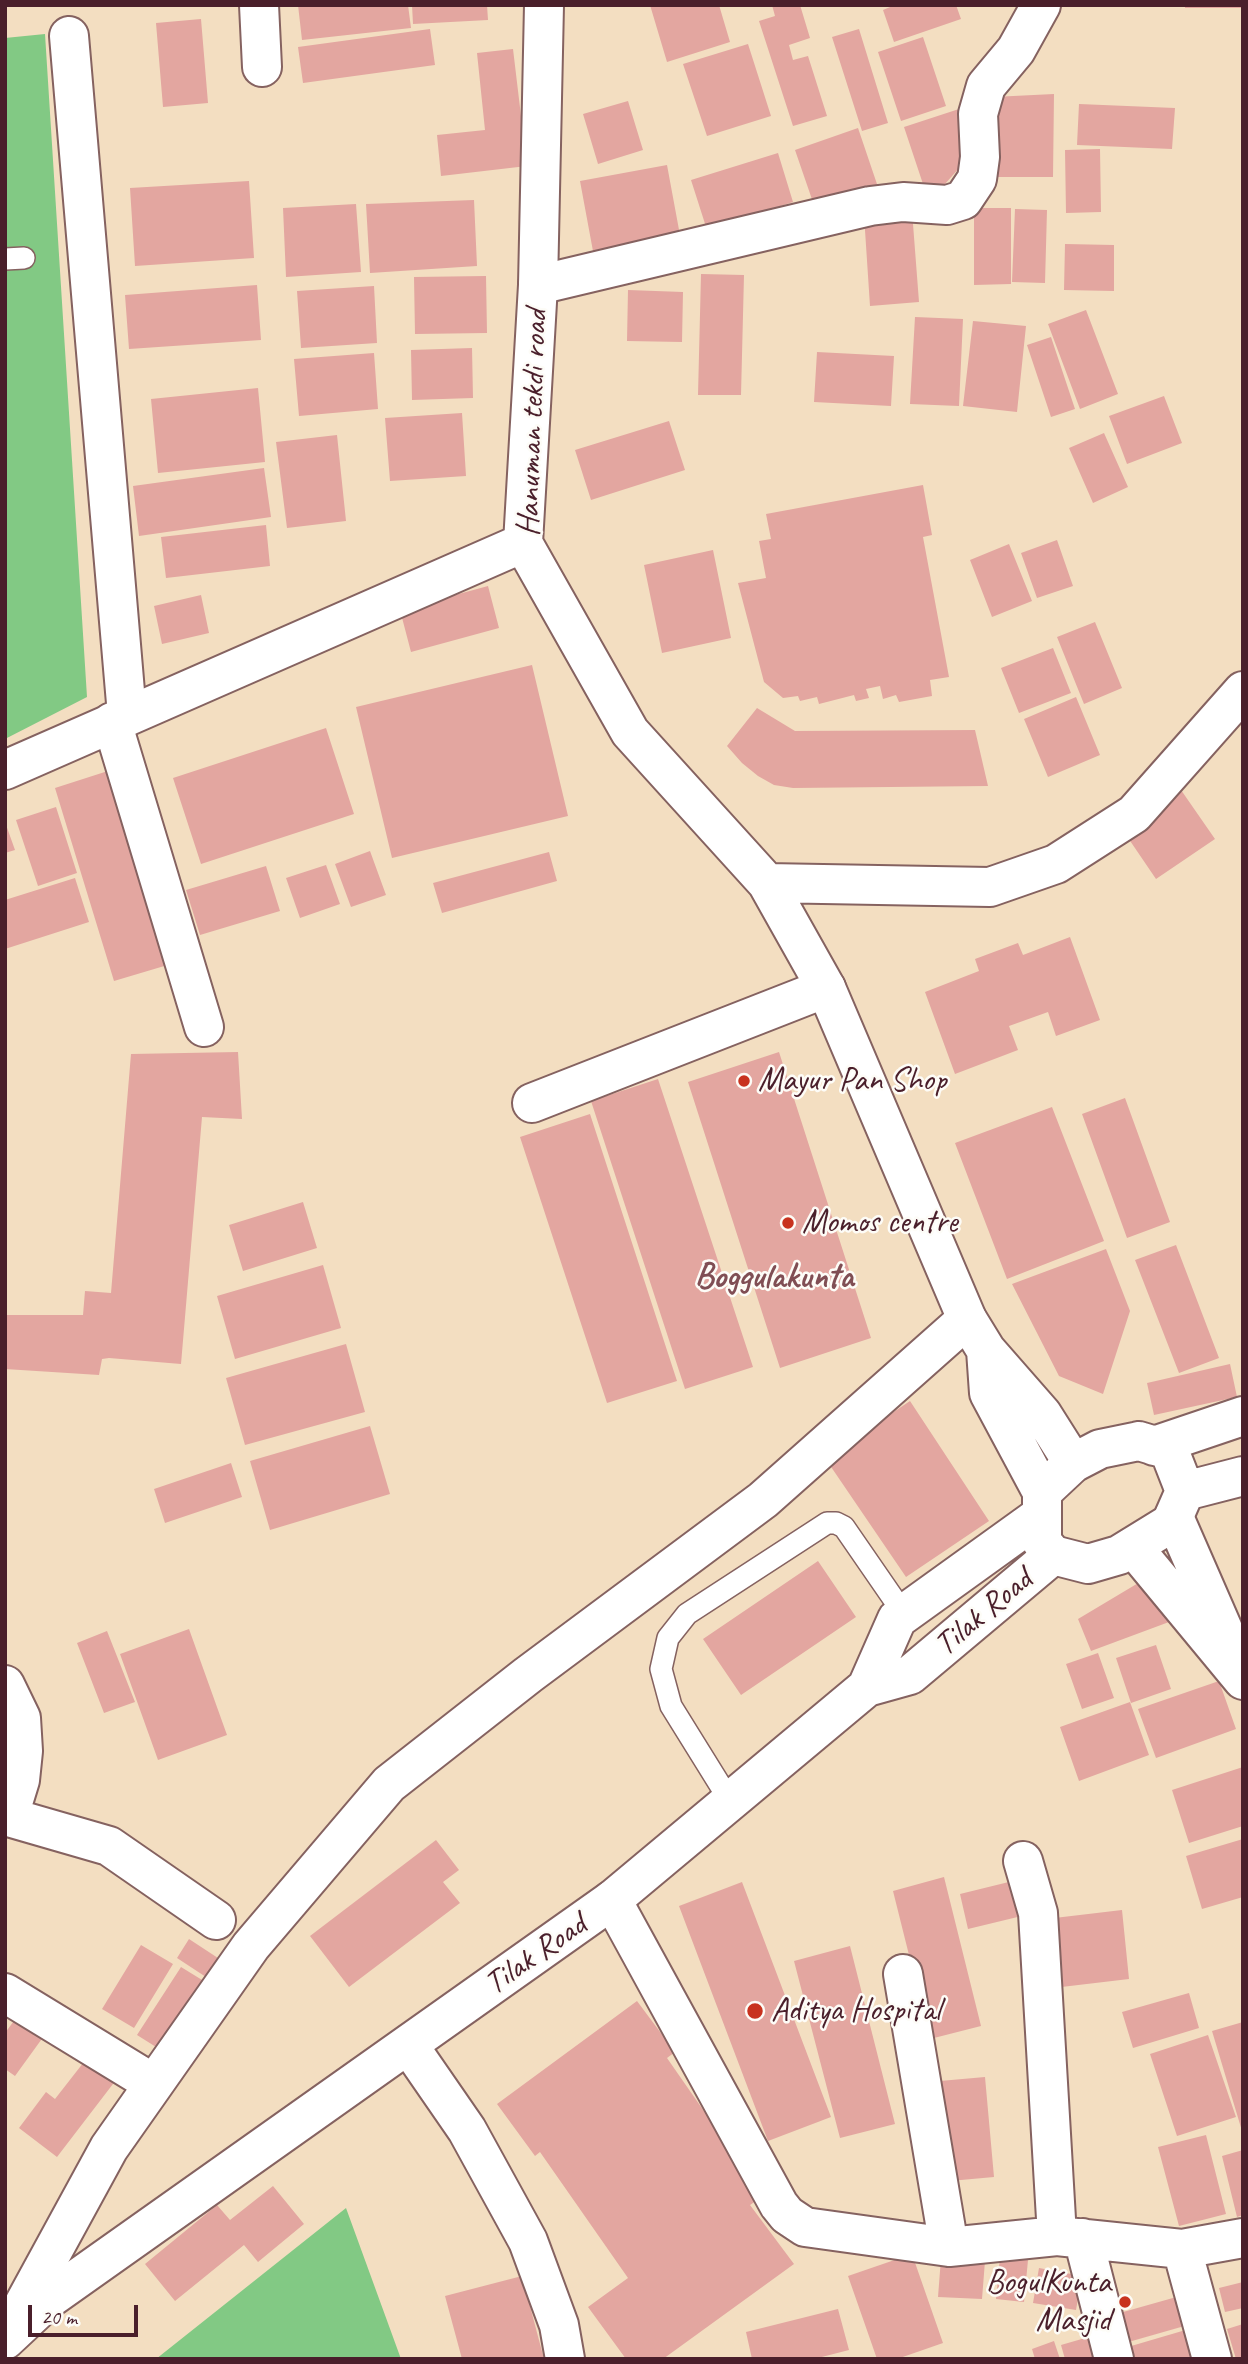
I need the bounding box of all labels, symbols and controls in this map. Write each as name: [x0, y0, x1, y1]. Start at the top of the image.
street label: Hanuman tekdi road: [509, 309, 557, 537]
place label: Mayur Pan Shop: [758, 1061, 946, 1101]
marker: Mayur Pan Shop: [736, 1073, 752, 1089]
place label: Momos centre: [802, 1203, 958, 1243]
marker: Momos centre: [780, 1215, 796, 1231]
district label: Boggulakunta: [695, 1257, 853, 1299]
street label: Tilak Road: [927, 1561, 1041, 1665]
street label: Tilak Road: [477, 1906, 595, 2004]
place label: Aditya Hospital: [771, 1991, 940, 2031]
marker: Aditya Hospital: [745, 2001, 765, 2021]
place label: BogulKunta Masjid: [986, 2263, 1111, 2341]
scale bar: [32, 2290, 142, 2334]
marker: BogulKunta Masjid: [1117, 2294, 1133, 2310]
text: 20 m: [41, 2304, 77, 2330]

